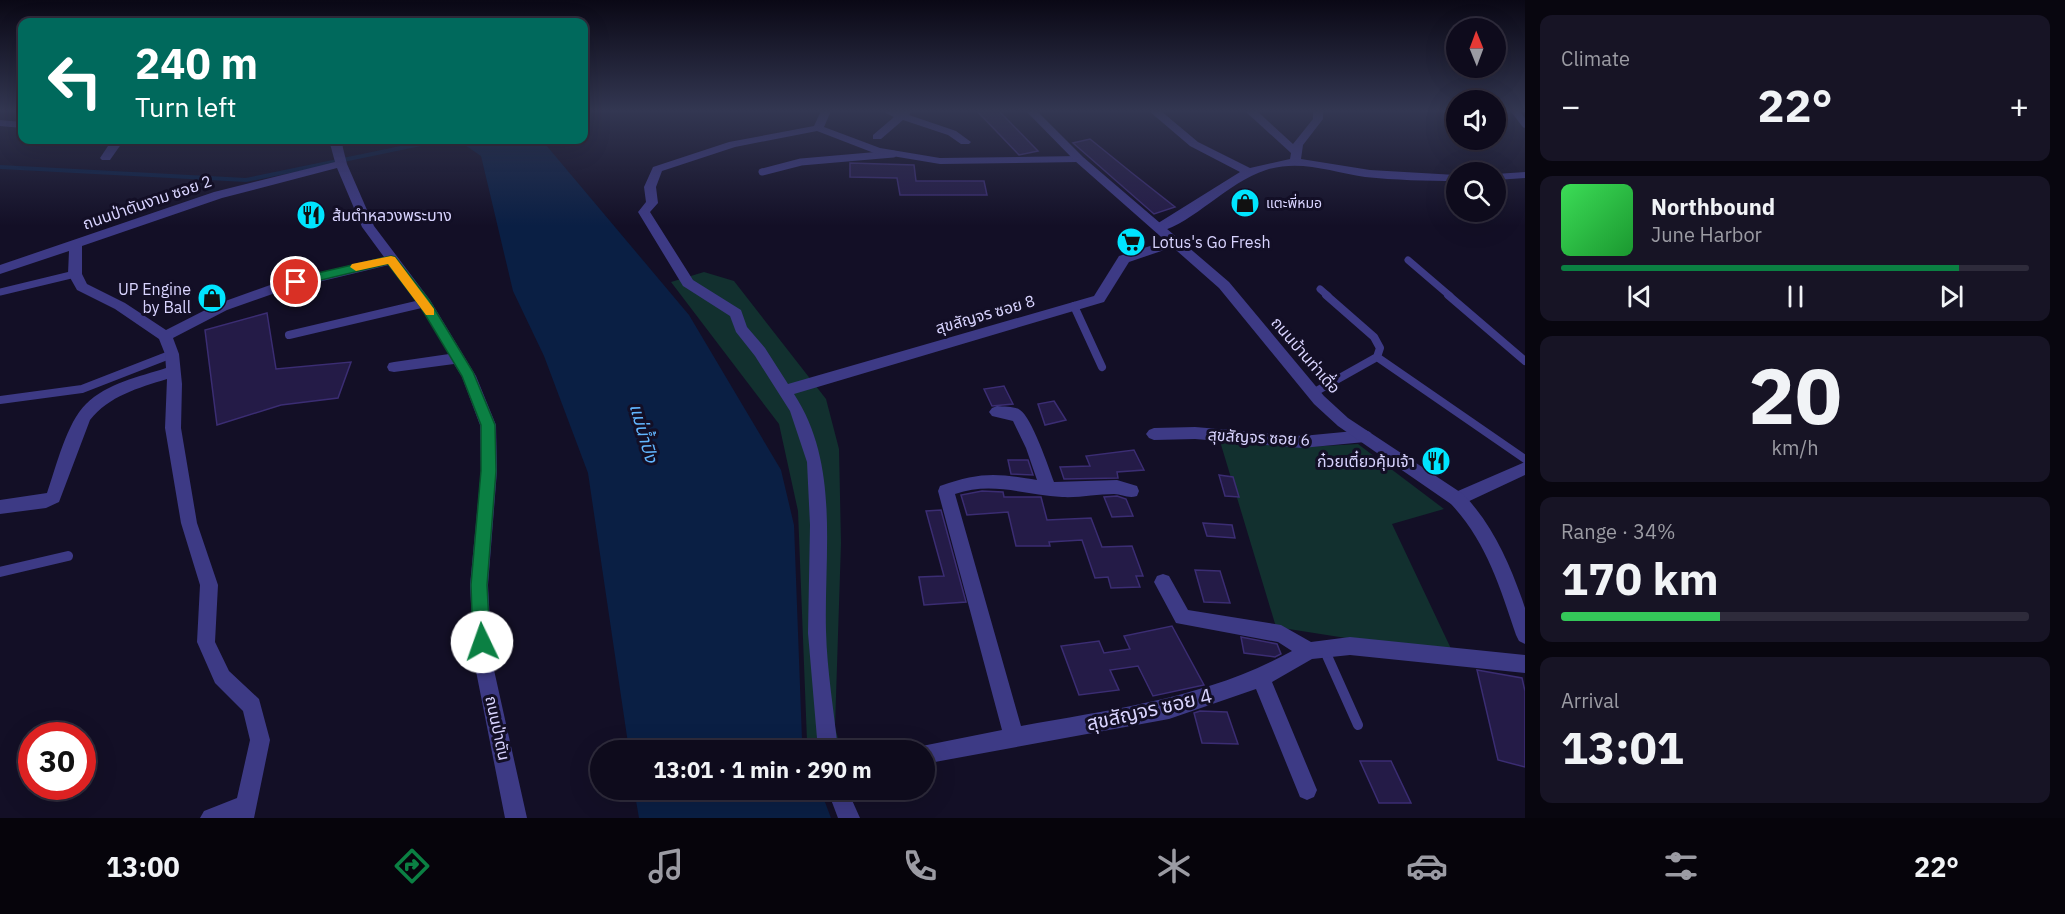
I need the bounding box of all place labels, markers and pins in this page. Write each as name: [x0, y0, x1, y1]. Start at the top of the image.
shop icon: แตะพี่หมอ: [1229, 187, 1261, 219]
place label: แตะพี่หมอ: [1266, 193, 1322, 212]
restaurant icon: ส้มตำหลวงพระบาง: [295, 199, 327, 231]
place label: ส้มตำหลวงพระบาง: [332, 205, 452, 225]
supermarket icon: Lotus's Go Fresh: [1115, 226, 1147, 258]
place label: Lotus's Go Fresh: [1152, 232, 1271, 252]
pin: [270, 256, 321, 307]
place label: UP Engine by Ball: [118, 279, 191, 317]
shop icon: UP Engine by Ball: [196, 282, 228, 314]
restaurant icon: ก๋วยเตี๋ยวคุ้มเจ้า: [1420, 445, 1452, 477]
place label: ก๋วยเตี๋ยวคุ้มเจ้า: [1317, 450, 1415, 471]

